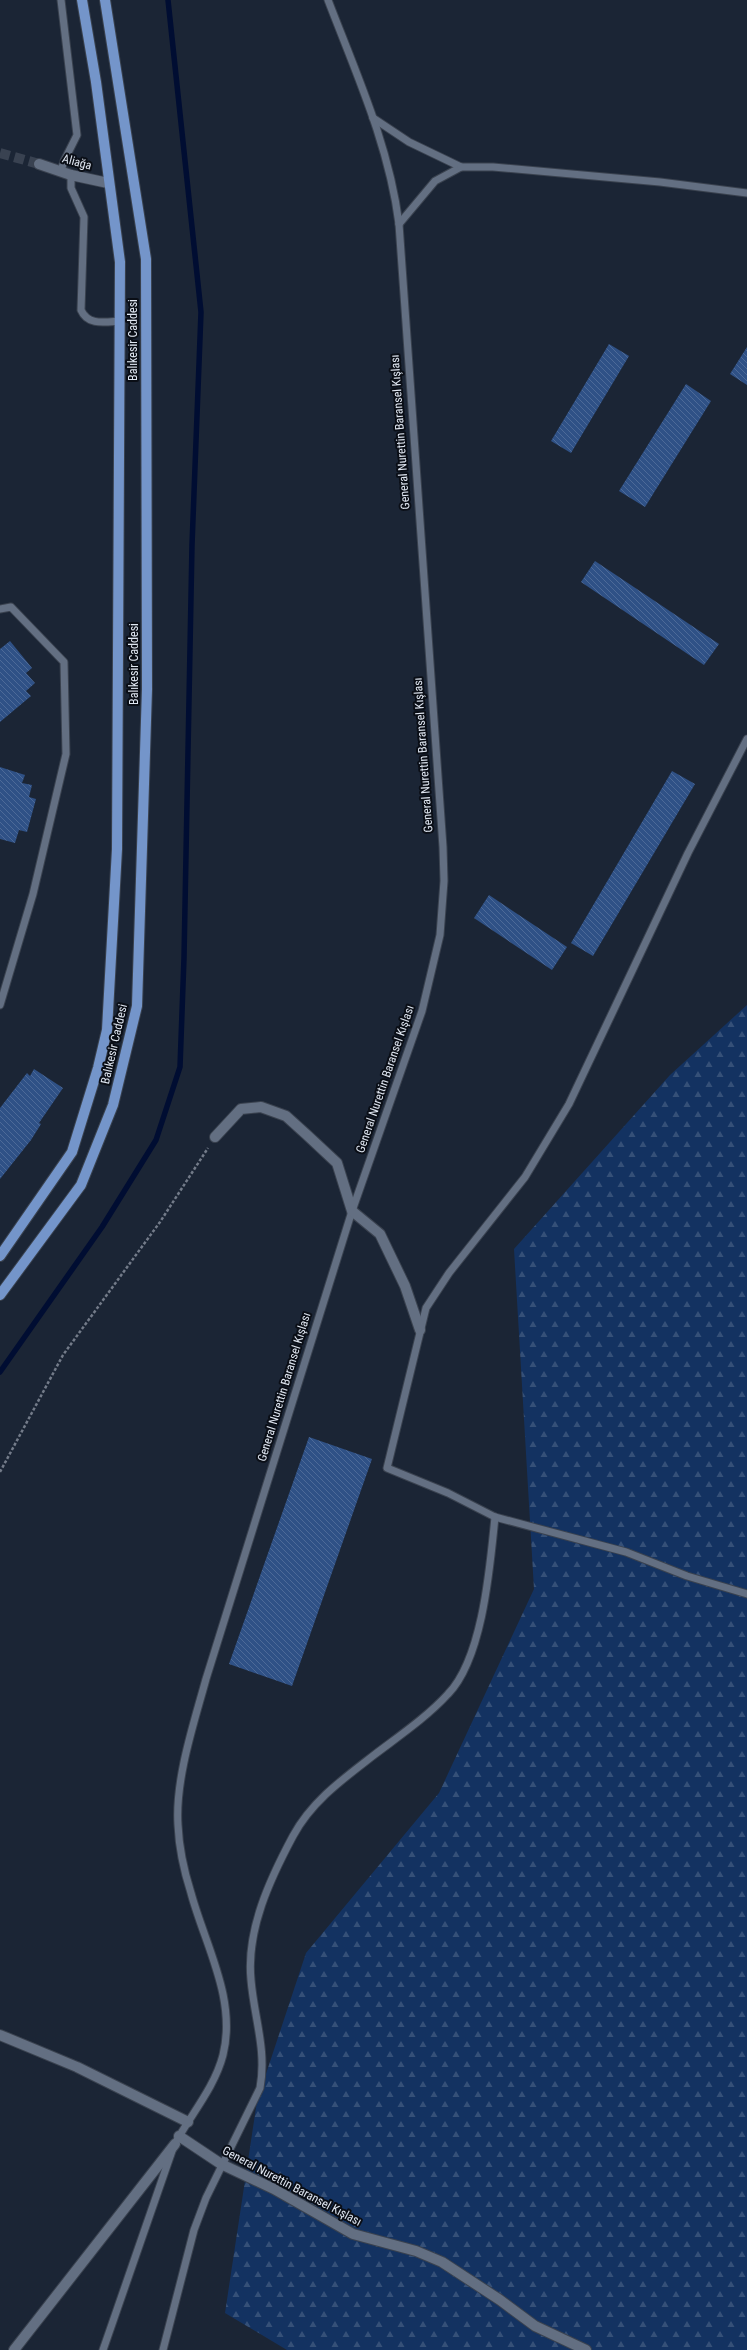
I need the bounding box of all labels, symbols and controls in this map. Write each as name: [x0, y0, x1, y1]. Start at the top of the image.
street label: Aliağa: [61, 151, 93, 173]
street label: Balıkesir Caddesi: [126, 299, 140, 381]
street label: General Nurettin Baransel Kışlası: [388, 354, 412, 510]
street label: Balıkesir Caddesi: [127, 623, 141, 705]
street label: General Nurettin Baransel Kışlası: [411, 677, 435, 833]
street label: Balıkesir Caddesi: [98, 1003, 130, 1085]
street label: General Nurettin Baransel Kışlası: [353, 1003, 417, 1155]
street label: General Nurettin Baransel Kışlası: [255, 1311, 313, 1463]
street label: General Nurettin Baransel Kışlası: [220, 2143, 364, 2229]

